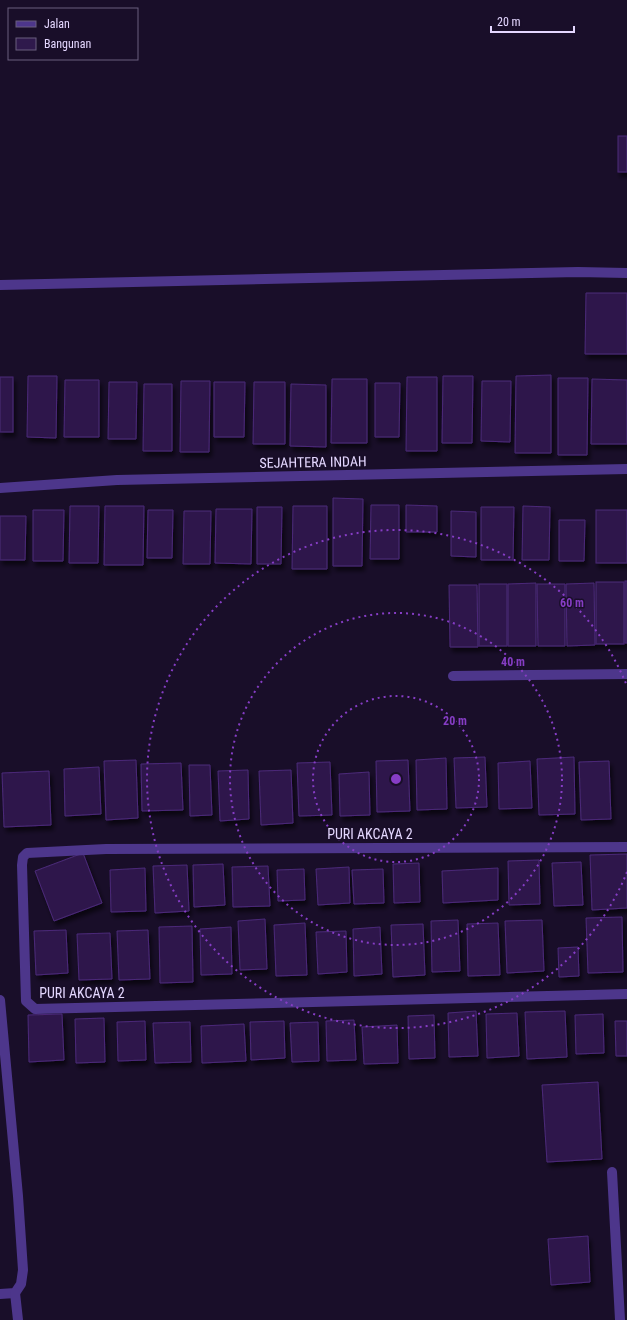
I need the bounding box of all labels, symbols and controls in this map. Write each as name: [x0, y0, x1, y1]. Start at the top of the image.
legend: [8, 8, 138, 60]
scale bar: [491, 8, 574, 34]
text: 20 m: [497, 15, 521, 29]
text: Jalan: [44, 17, 70, 31]
text: Bangunan: [44, 37, 91, 51]
street label: SEJAHTERA INDAH: [259, 453, 367, 471]
text: 60 m: [560, 596, 584, 610]
text: 40 m: [501, 655, 525, 669]
text: 20 m: [443, 714, 467, 728]
centre of rings: [389, 772, 403, 786]
street label: PURI AKCAYA 2: [327, 826, 413, 842]
street label: PURI AKCAYA 2: [39, 985, 125, 1001]

